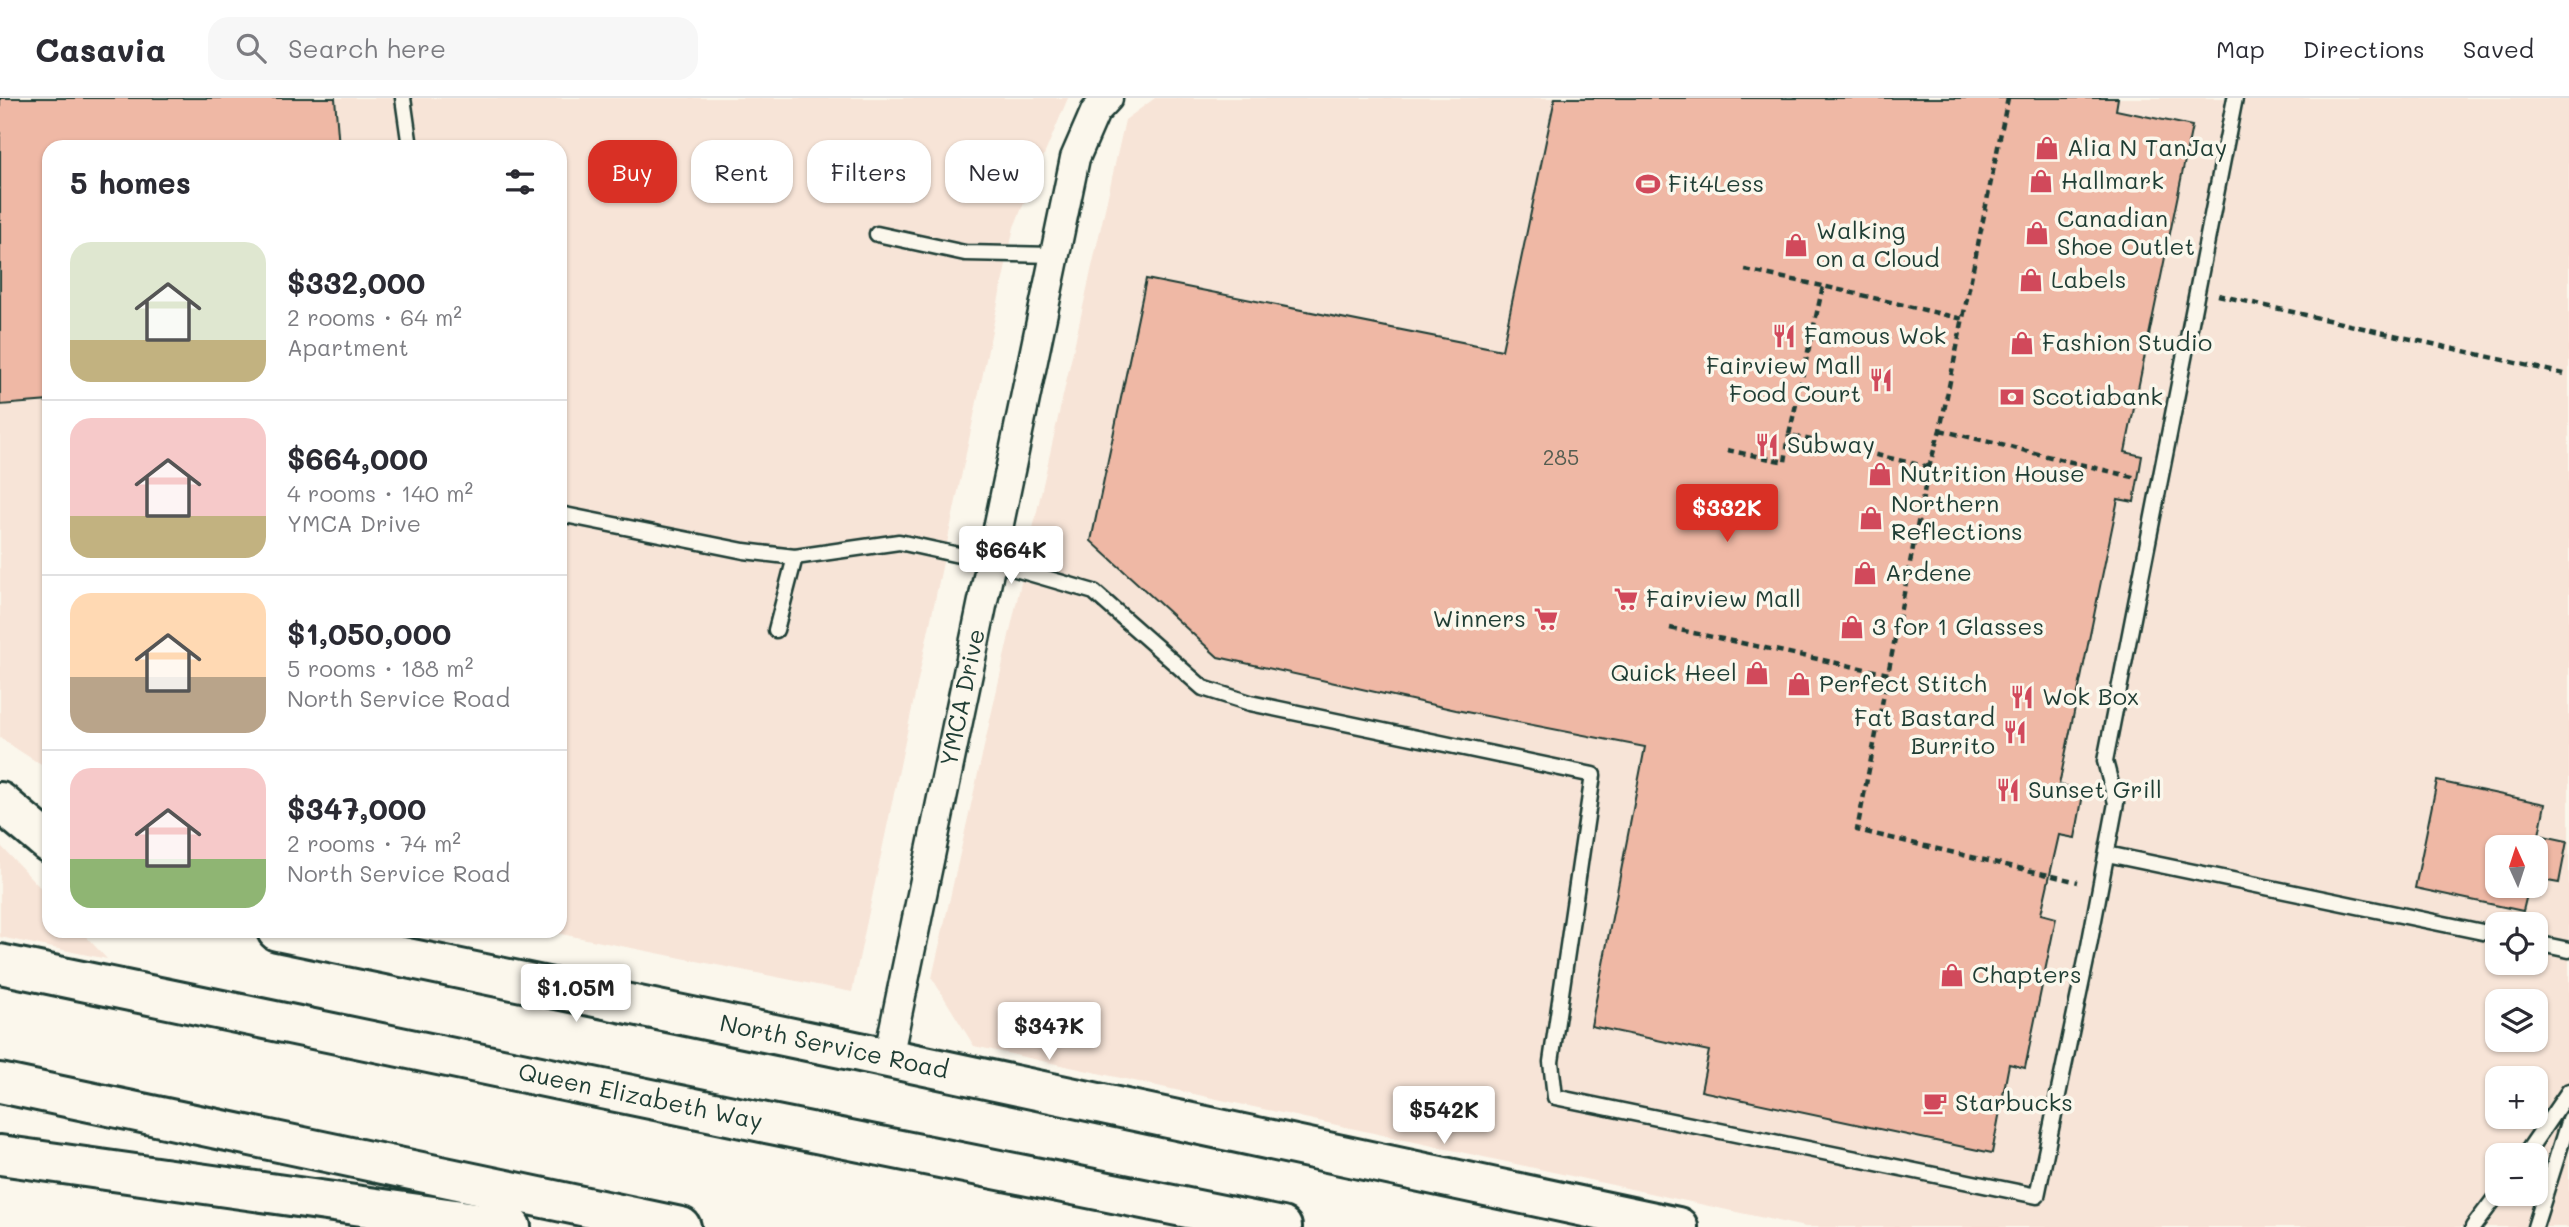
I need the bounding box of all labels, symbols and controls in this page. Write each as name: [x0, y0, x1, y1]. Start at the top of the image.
search box: [208, 17, 698, 80]
text: Casavia: [35, 27, 166, 70]
icon: search: [232, 29, 270, 67]
text: Search here: [288, 31, 446, 65]
text: Map: [2216, 33, 2265, 64]
text: Directions: [2303, 33, 2425, 64]
text: Saved: [2463, 33, 2534, 64]
place label: Alia N TanJay: [2067, 131, 2227, 162]
shop icon: Alia N TanJay: [2033, 134, 2061, 162]
chip: Buy: [588, 140, 677, 203]
chip: Rent: [691, 140, 793, 203]
chip: Filters: [807, 140, 931, 203]
chip: New: [945, 140, 1044, 203]
text: 5 homes: [70, 162, 191, 202]
icon: filters: [501, 163, 539, 201]
place label: Hallmark: [2061, 164, 2164, 195]
place label: Fit4Less: [1668, 167, 1764, 198]
shop icon: Hallmark: [2027, 167, 2055, 195]
sports icon: Fit4Less: [1634, 170, 1662, 198]
place label: Canadian Shoe Outlet: [2057, 202, 2195, 261]
place label: Walking on a Cloud: [1816, 214, 1940, 273]
shop icon: Canadian Shoe Outlet: [2023, 219, 2051, 247]
shop icon: Walking on a Cloud: [1782, 231, 1810, 259]
text: $332,000: [287, 262, 425, 302]
place label: Labels: [2051, 263, 2126, 294]
shop icon: Labels: [2017, 266, 2045, 294]
icon: home: [126, 270, 210, 354]
text: 2 rooms · 64 m²: [287, 302, 462, 332]
place label: Famous Wok: [1804, 319, 1946, 350]
restaurant icon: Famous Wok: [1770, 322, 1798, 350]
place label: Fashion Studio: [2042, 326, 2212, 357]
shop icon: Fashion Studio: [2008, 329, 2036, 357]
text: Apartment: [287, 332, 409, 362]
place label: Fairview Mall Food Court: [1706, 349, 1861, 408]
restaurant icon: Fairview Mall Food Court: [1867, 366, 1895, 394]
place label: Scotiabank: [2032, 380, 2163, 411]
bank icon: Scotiabank: [1998, 383, 2026, 411]
place label: Subway: [1787, 428, 1875, 459]
restaurant icon: Subway: [1753, 431, 1781, 459]
text: $664,000: [287, 438, 428, 478]
house number: 285: [1543, 443, 1579, 470]
icon: home: [126, 446, 210, 530]
place label: Nutrition House: [1900, 457, 2085, 488]
shop icon: Nutrition House: [1866, 460, 1894, 488]
text: 4 rooms · 140 m²: [287, 478, 473, 508]
pin: $332K: [1678, 484, 1776, 544]
place label: Northern Reflections: [1891, 487, 2023, 546]
text: $332K: [1692, 492, 1762, 522]
shop icon: Northern Reflections: [1857, 504, 1885, 532]
text: YMCA Drive: [287, 508, 421, 538]
pin: $664K: [962, 526, 1060, 586]
text: $664K: [975, 534, 1047, 564]
place label: Ardene: [1885, 556, 1972, 587]
shop icon: Ardene: [1851, 559, 1879, 587]
place label: Fairview Mall: [1646, 582, 1801, 613]
supermarket icon: Fairview Mall: [1612, 585, 1640, 613]
place label: Winners: [1432, 602, 1526, 633]
supermarket icon: Winners: [1532, 605, 1560, 633]
place label: 3 for 1 Glasses: [1872, 610, 2044, 641]
text: $1,050,000: [287, 613, 451, 653]
shop icon: 3 for 1 Glasses: [1838, 613, 1866, 641]
icon: home: [126, 621, 210, 705]
street label: YMCA Drive: [932, 626, 991, 769]
text: 5 rooms · 188 m²: [287, 653, 473, 683]
place label: Quick Heel: [1610, 656, 1737, 687]
shop icon: Quick Heel: [1743, 659, 1771, 687]
place label: Perfect Stitch: [1819, 667, 1987, 698]
shop icon: Perfect Stitch: [1785, 670, 1813, 698]
place label: Wok Box: [2042, 680, 2139, 711]
text: North Service Road: [287, 683, 510, 713]
restaurant icon: Wok Box: [2008, 683, 2036, 711]
place label: Fat Bastard Burrito: [1854, 701, 1995, 760]
restaurant icon: Fat Bastard Burrito: [2001, 718, 2029, 746]
place label: Sunset Grill: [2028, 773, 2162, 804]
restaurant icon: Sunset Grill: [1994, 776, 2022, 804]
text: $347,000: [287, 788, 426, 828]
icon: home: [126, 796, 210, 880]
text: 2 rooms · 74 m²: [287, 828, 461, 858]
north arrow: [2485, 835, 2548, 898]
map controls: [2485, 835, 2548, 1206]
text: North Service Road: [287, 858, 510, 888]
button: locate: [2485, 912, 2548, 975]
place label: Chapters: [1972, 958, 2082, 989]
shop icon: Chapters: [1938, 961, 1966, 989]
pin: $1.05M: [519, 964, 633, 1024]
text: $1.05M: [537, 972, 615, 1002]
button: layers: [2485, 989, 2548, 1052]
pin: $347K: [1000, 1002, 1098, 1062]
street label: North Service Road: [717, 1006, 952, 1085]
text: $347K: [1014, 1010, 1084, 1040]
street label: Queen Elizabeth Way: [516, 1055, 766, 1136]
button: +: [2485, 1066, 2548, 1129]
pin: $542K: [1395, 1086, 1493, 1146]
place label: Starbucks: [1955, 1086, 2073, 1117]
cafe icon: Starbucks: [1921, 1089, 1949, 1117]
text: $542K: [1409, 1094, 1479, 1124]
button: −: [2485, 1143, 2548, 1206]

